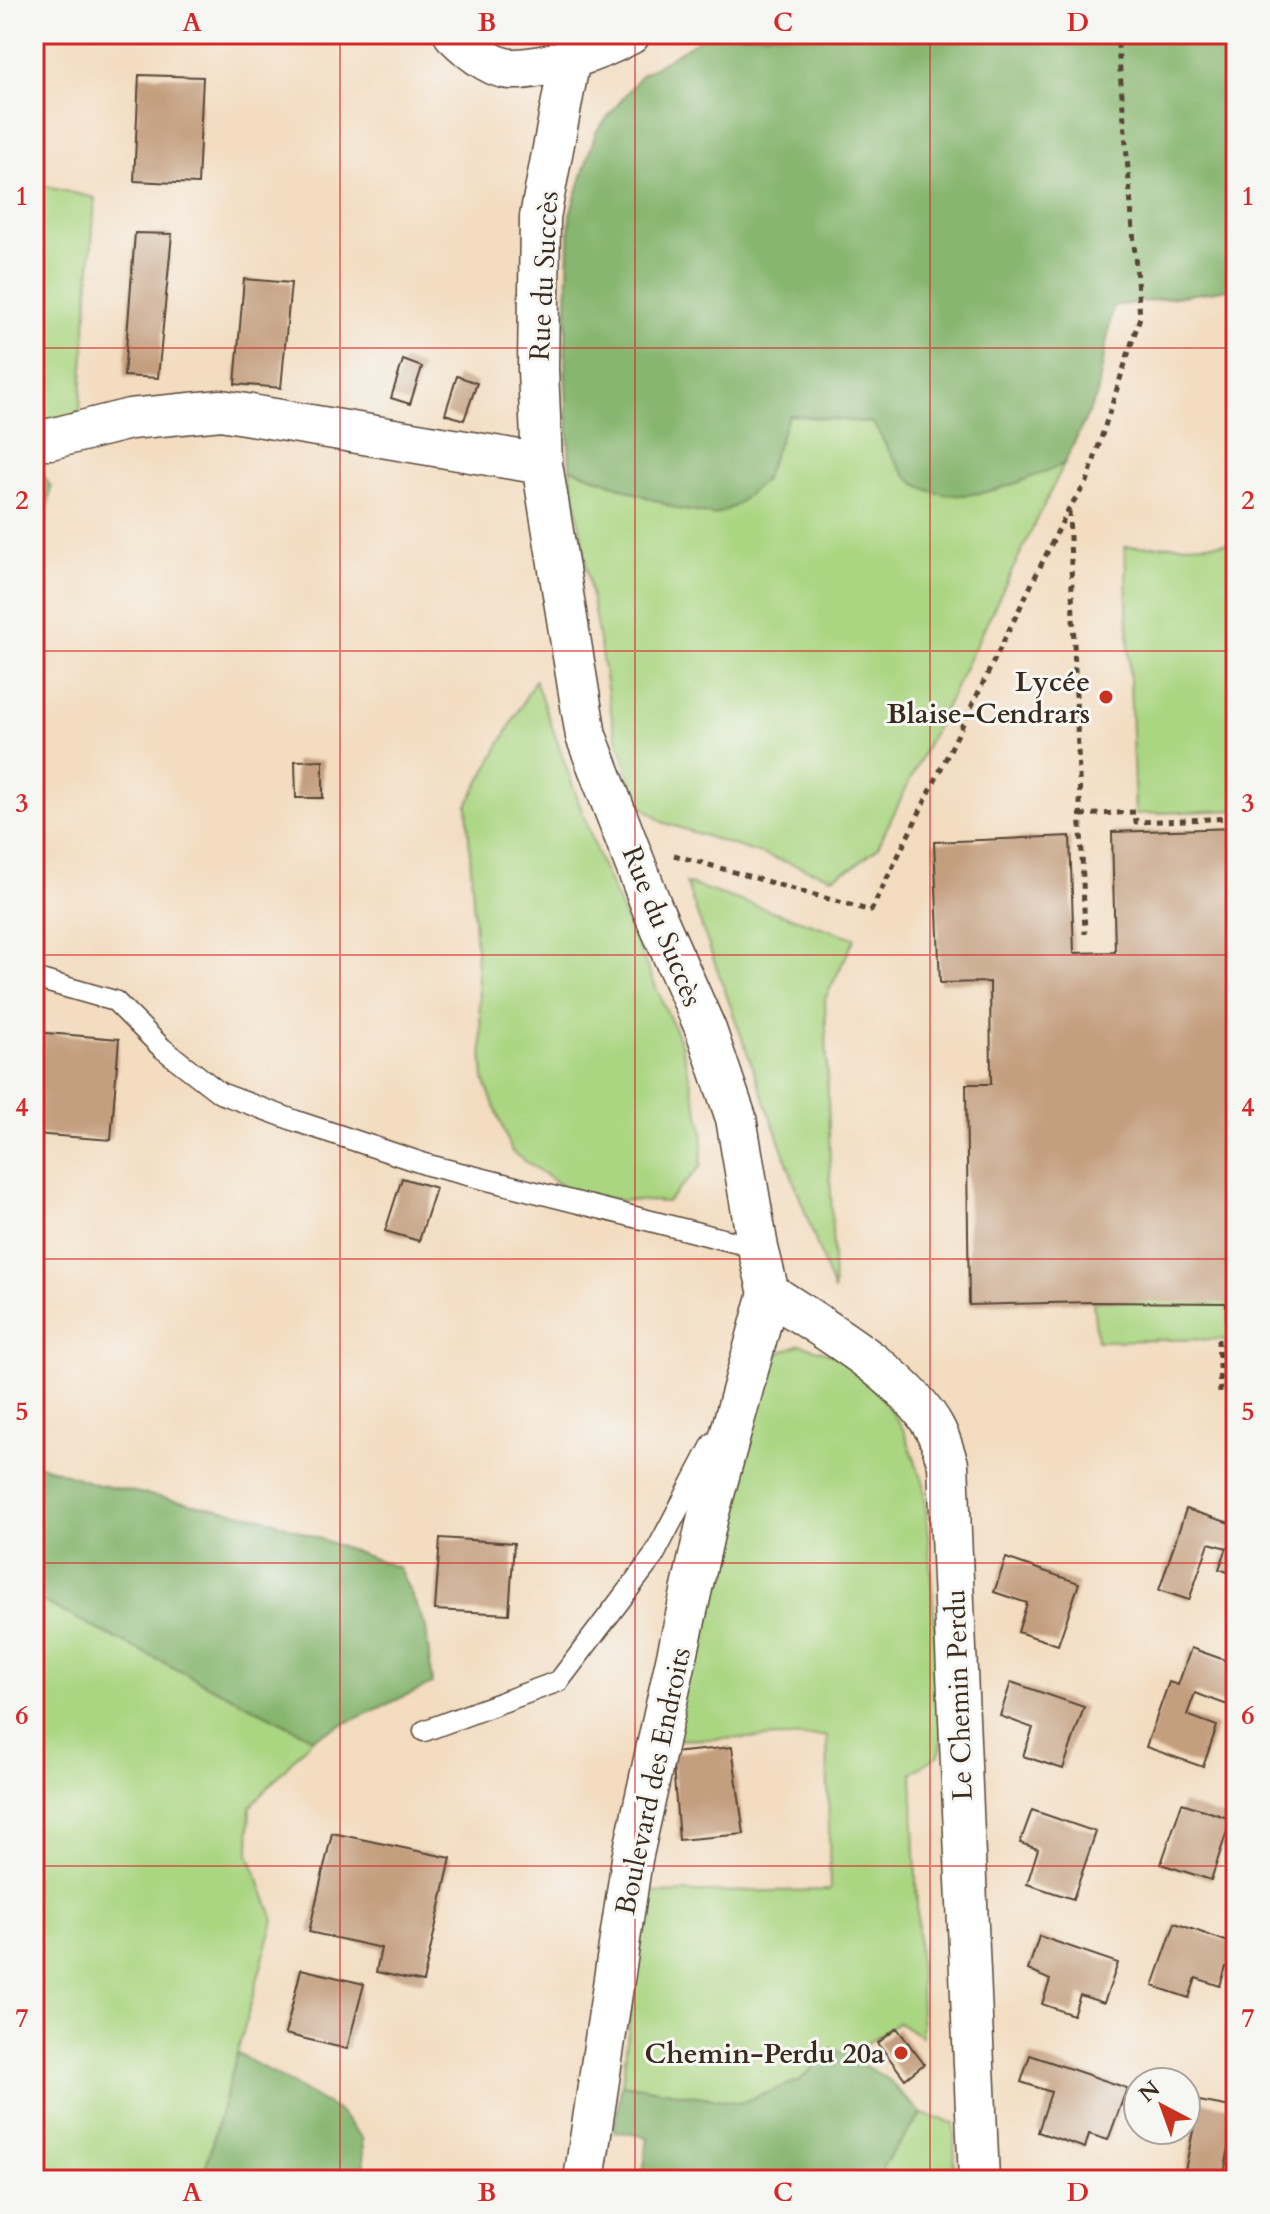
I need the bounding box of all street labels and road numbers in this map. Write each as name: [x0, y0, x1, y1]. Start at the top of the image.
street label: Rue du Succès: [521, 190, 567, 362]
street label: Rue du Succès: [613, 841, 711, 1012]
street label: Le Chemin Perdu: [936, 1589, 982, 1801]
street label: Boulevard des Endroits: [606, 1644, 700, 1918]

